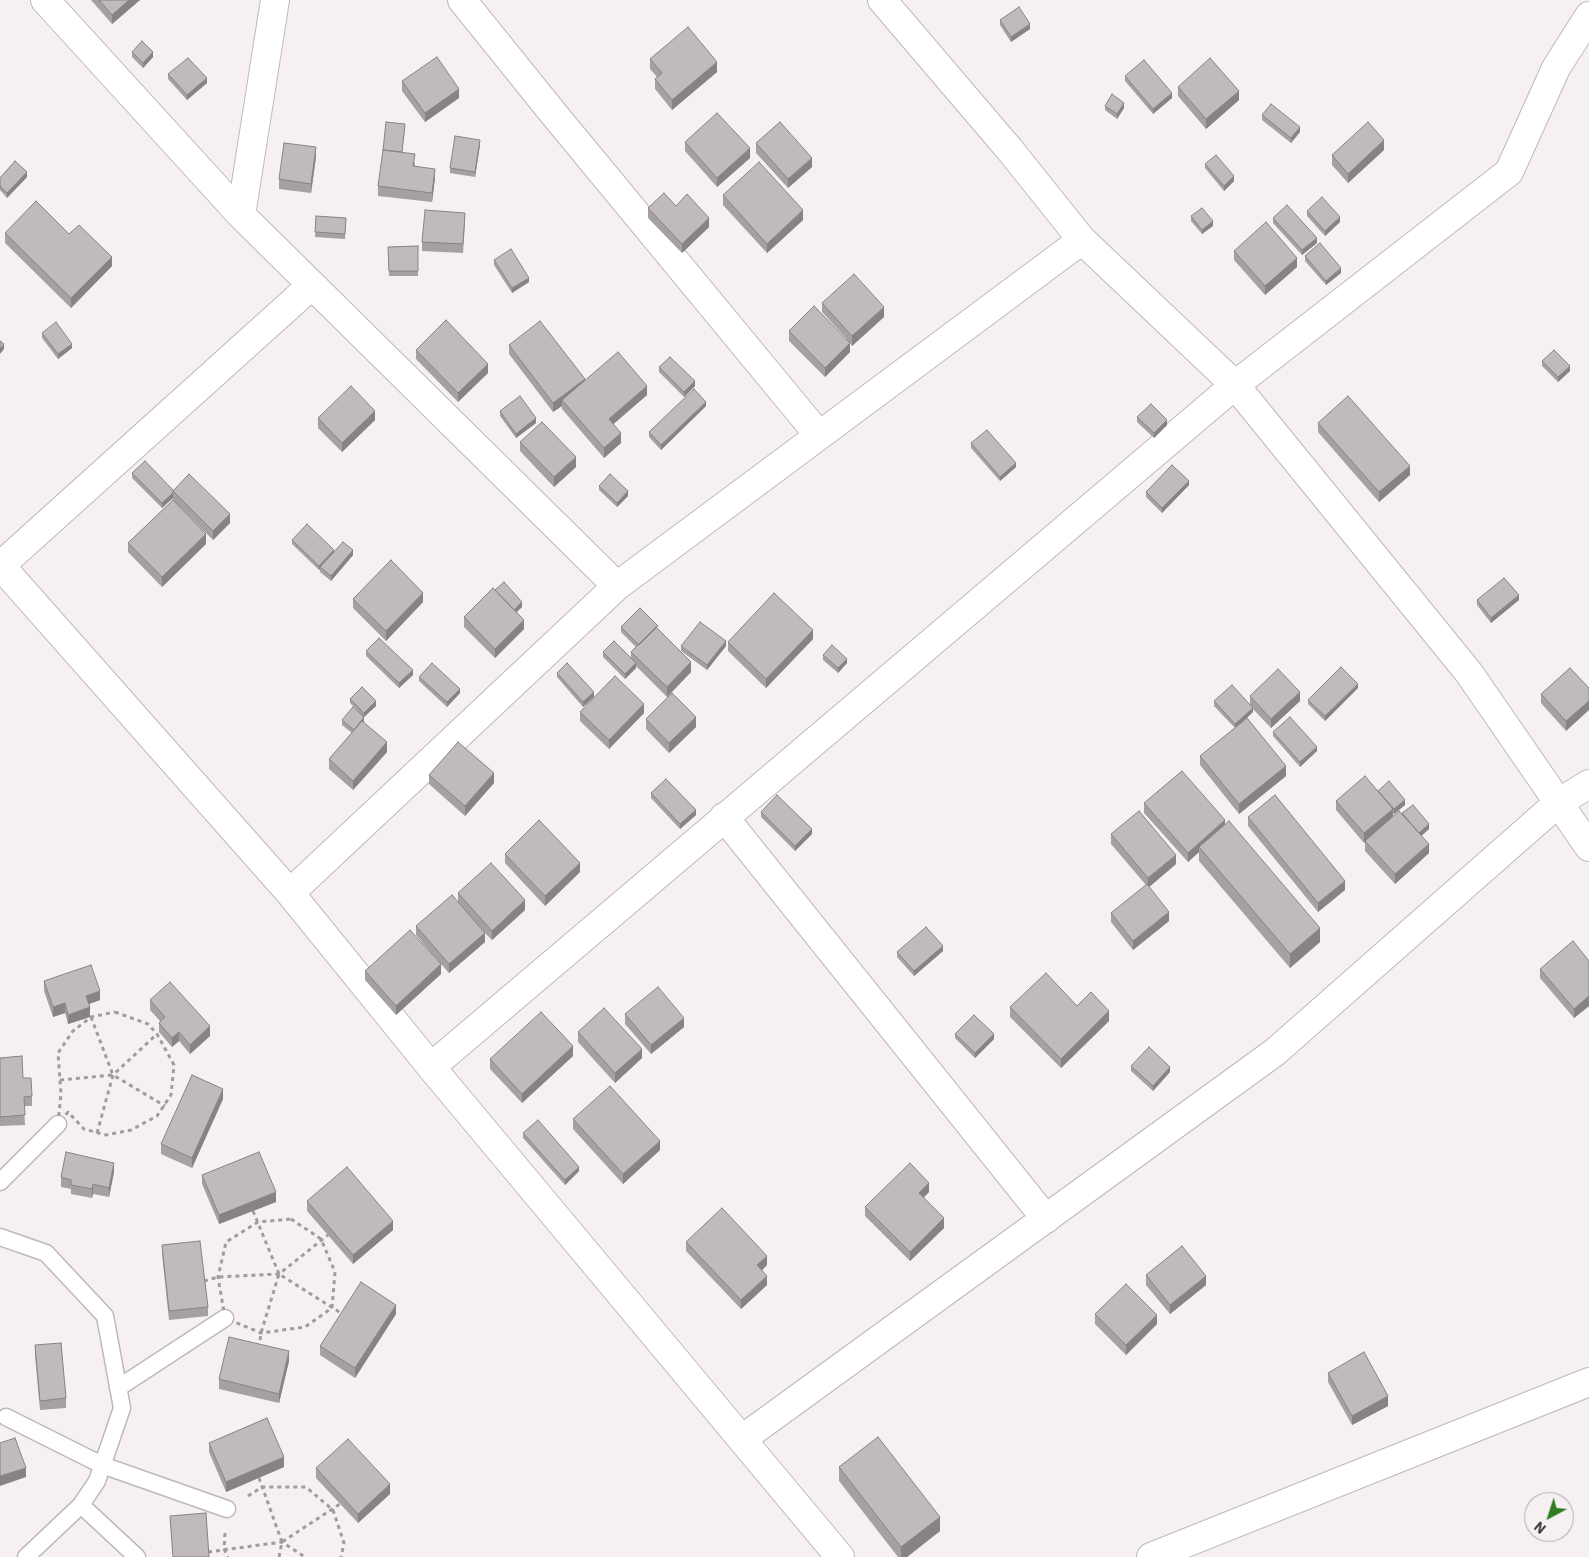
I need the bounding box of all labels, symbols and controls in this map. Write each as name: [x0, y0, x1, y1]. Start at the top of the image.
north arrow: [1524, 1492, 1574, 1542]
text: N: [1530, 1518, 1550, 1538]

